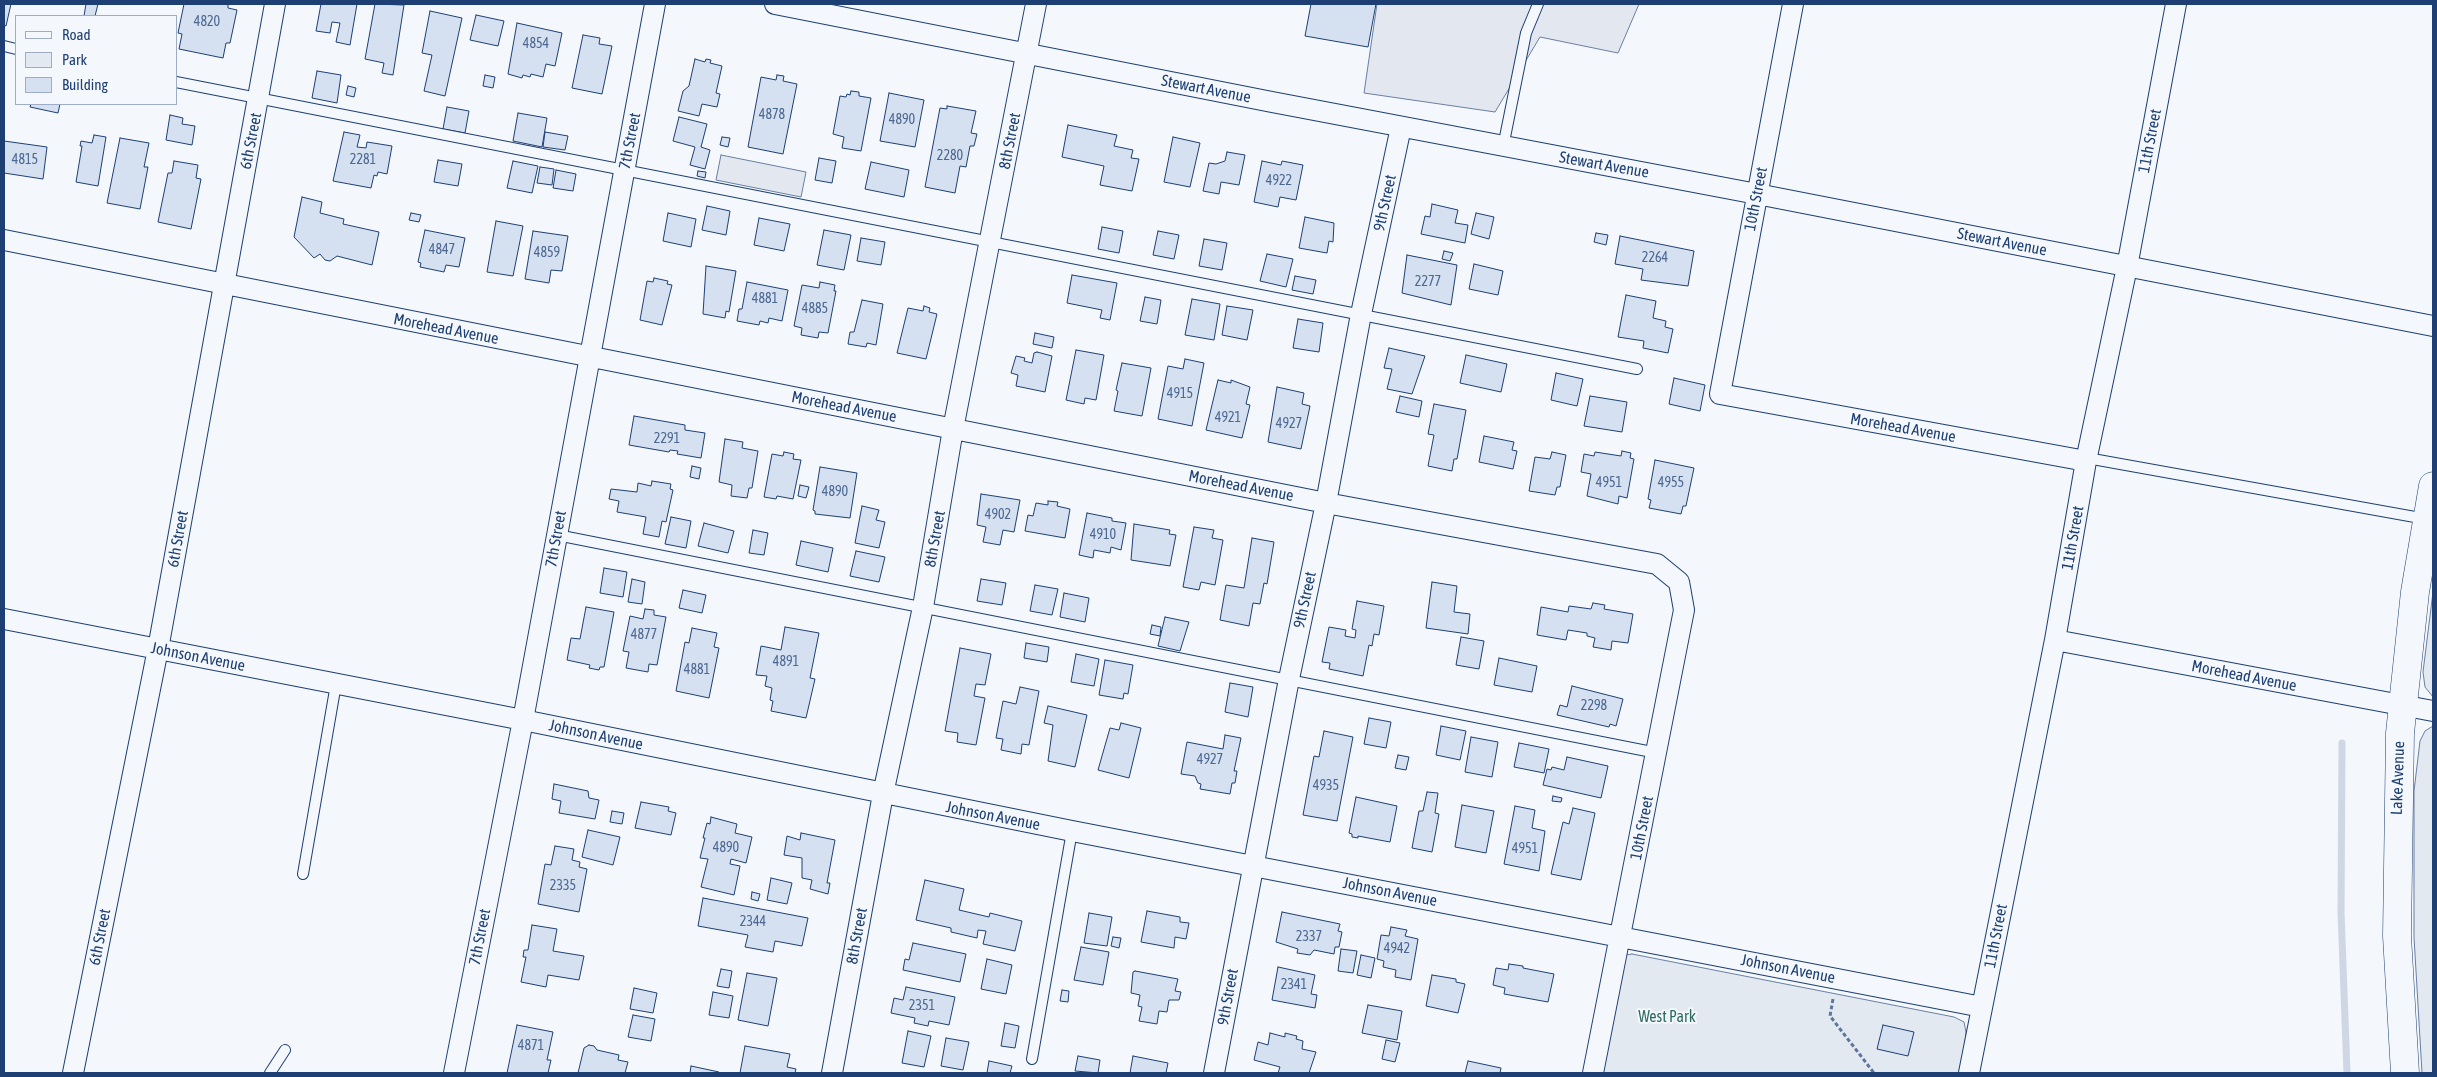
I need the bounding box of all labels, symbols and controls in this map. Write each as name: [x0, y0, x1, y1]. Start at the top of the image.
house number: 4820: [194, 14, 220, 30]
legend: [15, 15, 178, 105]
text: Road: [62, 26, 91, 43]
house number: 4854: [523, 36, 549, 52]
text: Park: [62, 51, 87, 68]
street label: Stewart Avenue: [1160, 71, 1252, 107]
text: Building: [62, 76, 108, 93]
house number: 4878: [759, 107, 785, 123]
street label: 11th Street: [2134, 107, 2166, 175]
street label: 6th Street: [236, 111, 266, 171]
street label: 7th Street: [615, 111, 645, 171]
street label: 8th Street: [995, 111, 1025, 171]
house number: 4890: [889, 112, 915, 128]
house number: 2280: [937, 148, 963, 164]
street label: Stewart Avenue: [1558, 148, 1650, 182]
house number: 4815: [12, 152, 38, 168]
house number: 2281: [350, 152, 376, 168]
street label: 10th Street: [1740, 165, 1772, 233]
house number: 4922: [1266, 173, 1292, 189]
street label: 9th Street: [1370, 173, 1400, 233]
street label: Stewart Avenue: [1956, 224, 2048, 260]
house number: 4847: [429, 242, 455, 258]
house number: 4859: [534, 245, 560, 261]
house number: 2264: [1642, 250, 1668, 266]
house number: 2277: [1415, 274, 1441, 290]
house number: 4881: [752, 291, 778, 307]
house number: 4885: [802, 301, 828, 317]
street label: Morehead Avenue: [392, 309, 500, 349]
house number: 4915: [1167, 386, 1193, 402]
street label: Morehead Avenue: [790, 387, 898, 427]
street label: Morehead Avenue: [1849, 409, 1957, 447]
house number: 4921: [1215, 410, 1241, 426]
house number: 4927: [1276, 416, 1302, 432]
house number: 2291: [654, 431, 680, 447]
street label: Morehead Avenue: [1187, 466, 1295, 506]
house number: 4951: [1596, 475, 1622, 491]
house number: 4955: [1658, 475, 1684, 491]
house number: 4890: [822, 484, 848, 500]
street label: 11th Street: [2058, 504, 2088, 572]
house number: 4902: [985, 507, 1011, 523]
street label: 6th Street: [164, 509, 192, 569]
street label: 7th Street: [542, 509, 570, 569]
street label: 8th Street: [921, 509, 949, 569]
house number: 4910: [1090, 527, 1116, 543]
street label: 9th Street: [1290, 570, 1320, 630]
house number: 4877: [631, 627, 657, 643]
street label: Johnson Avenue: [149, 638, 247, 676]
house number: 4891: [773, 654, 799, 670]
street label: Morehead Avenue: [2190, 656, 2298, 696]
house number: 4881: [684, 662, 710, 678]
house number: 2298: [1581, 698, 1607, 714]
street label: Johnson Avenue: [547, 716, 645, 754]
street label: Lake Avenue: [2387, 741, 2409, 815]
house number: 4927: [1197, 752, 1223, 768]
house number: 4935: [1313, 778, 1339, 794]
street label: 10th Street: [1626, 794, 1658, 862]
street label: Johnson Avenue: [944, 797, 1042, 835]
house number: 4890: [713, 840, 739, 856]
house number: 4951: [1512, 841, 1538, 857]
street label: Johnson Avenue: [1341, 873, 1439, 911]
house number: 2335: [550, 878, 576, 894]
street label: 11th Street: [1980, 902, 2012, 970]
street label: 8th Street: [843, 906, 871, 966]
street label: 6th Street: [85, 907, 115, 967]
street label: 7th Street: [465, 907, 495, 967]
house number: 2344: [740, 914, 766, 930]
house number: 2337: [1296, 929, 1322, 945]
house number: 4942: [1384, 941, 1410, 957]
street label: Johnson Avenue: [1739, 950, 1837, 988]
street label: 9th Street: [1214, 967, 1242, 1027]
house number: 2341: [1281, 977, 1307, 993]
house number: 2351: [909, 998, 935, 1014]
park label: West Park: [1638, 1007, 1696, 1027]
house number: 4871: [518, 1038, 544, 1054]

